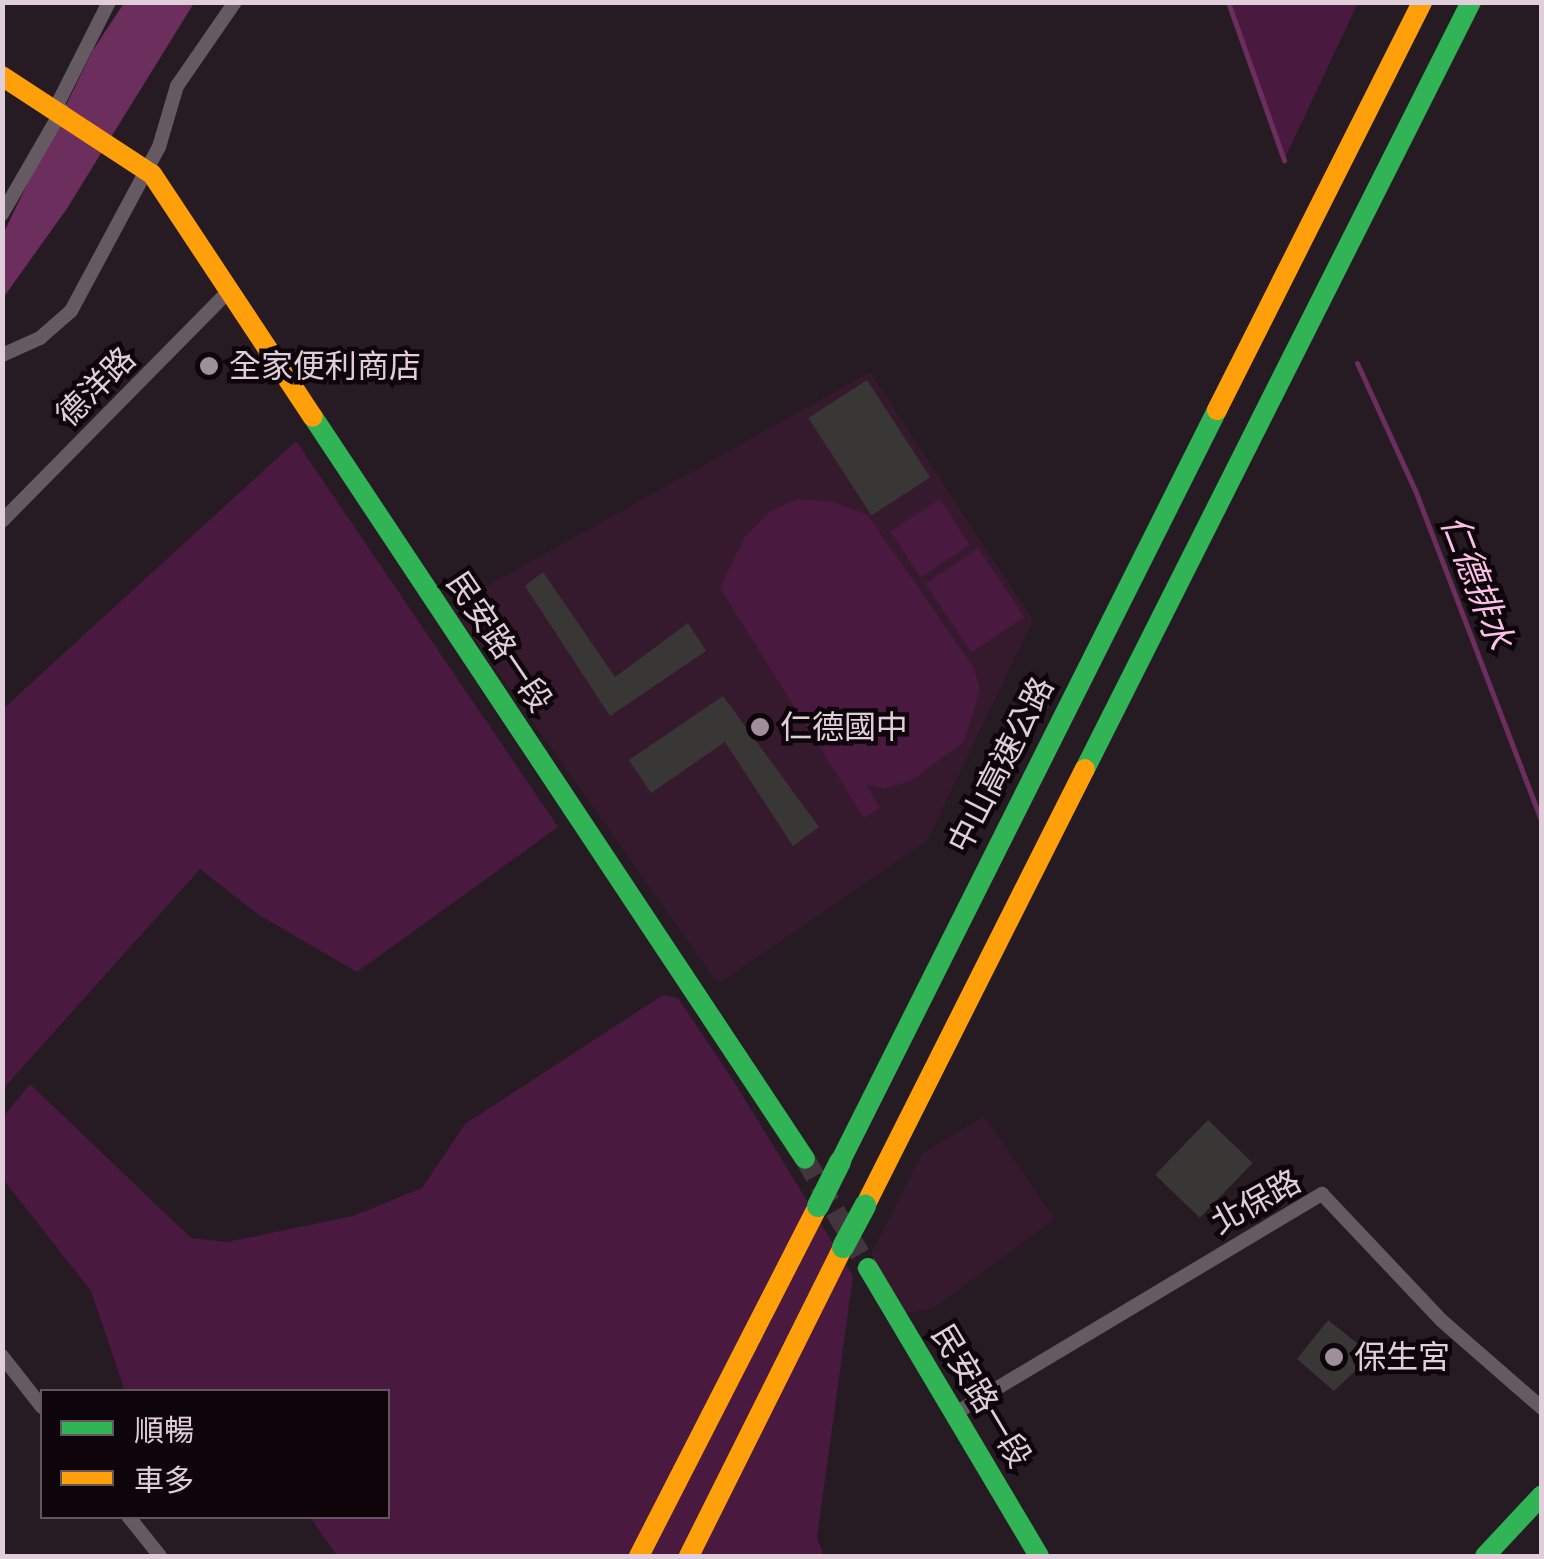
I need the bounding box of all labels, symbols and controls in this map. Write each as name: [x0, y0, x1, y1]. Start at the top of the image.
street label: 德洋路: [48, 339, 144, 435]
place label: 全家便利商店: [229, 347, 421, 385]
marker: 全家便利商店: [198, 355, 220, 377]
water label: 仁德排水: [1432, 509, 1522, 655]
street label: 民安路一段: [438, 565, 560, 719]
street label: 中山高速公路: [940, 671, 1062, 859]
place label: 仁德國中: [780, 708, 908, 746]
marker: 仁德國中: [749, 716, 771, 738]
street label: 北保路: [1205, 1162, 1307, 1242]
street label: 民安路一段: [923, 1318, 1039, 1474]
place label: 保生宮: [1354, 1338, 1450, 1376]
marker: 保生宮: [1323, 1346, 1345, 1368]
legend: [40, 1389, 390, 1519]
text: 順暢: [134, 1412, 194, 1449]
text: 車多: [134, 1462, 194, 1499]

